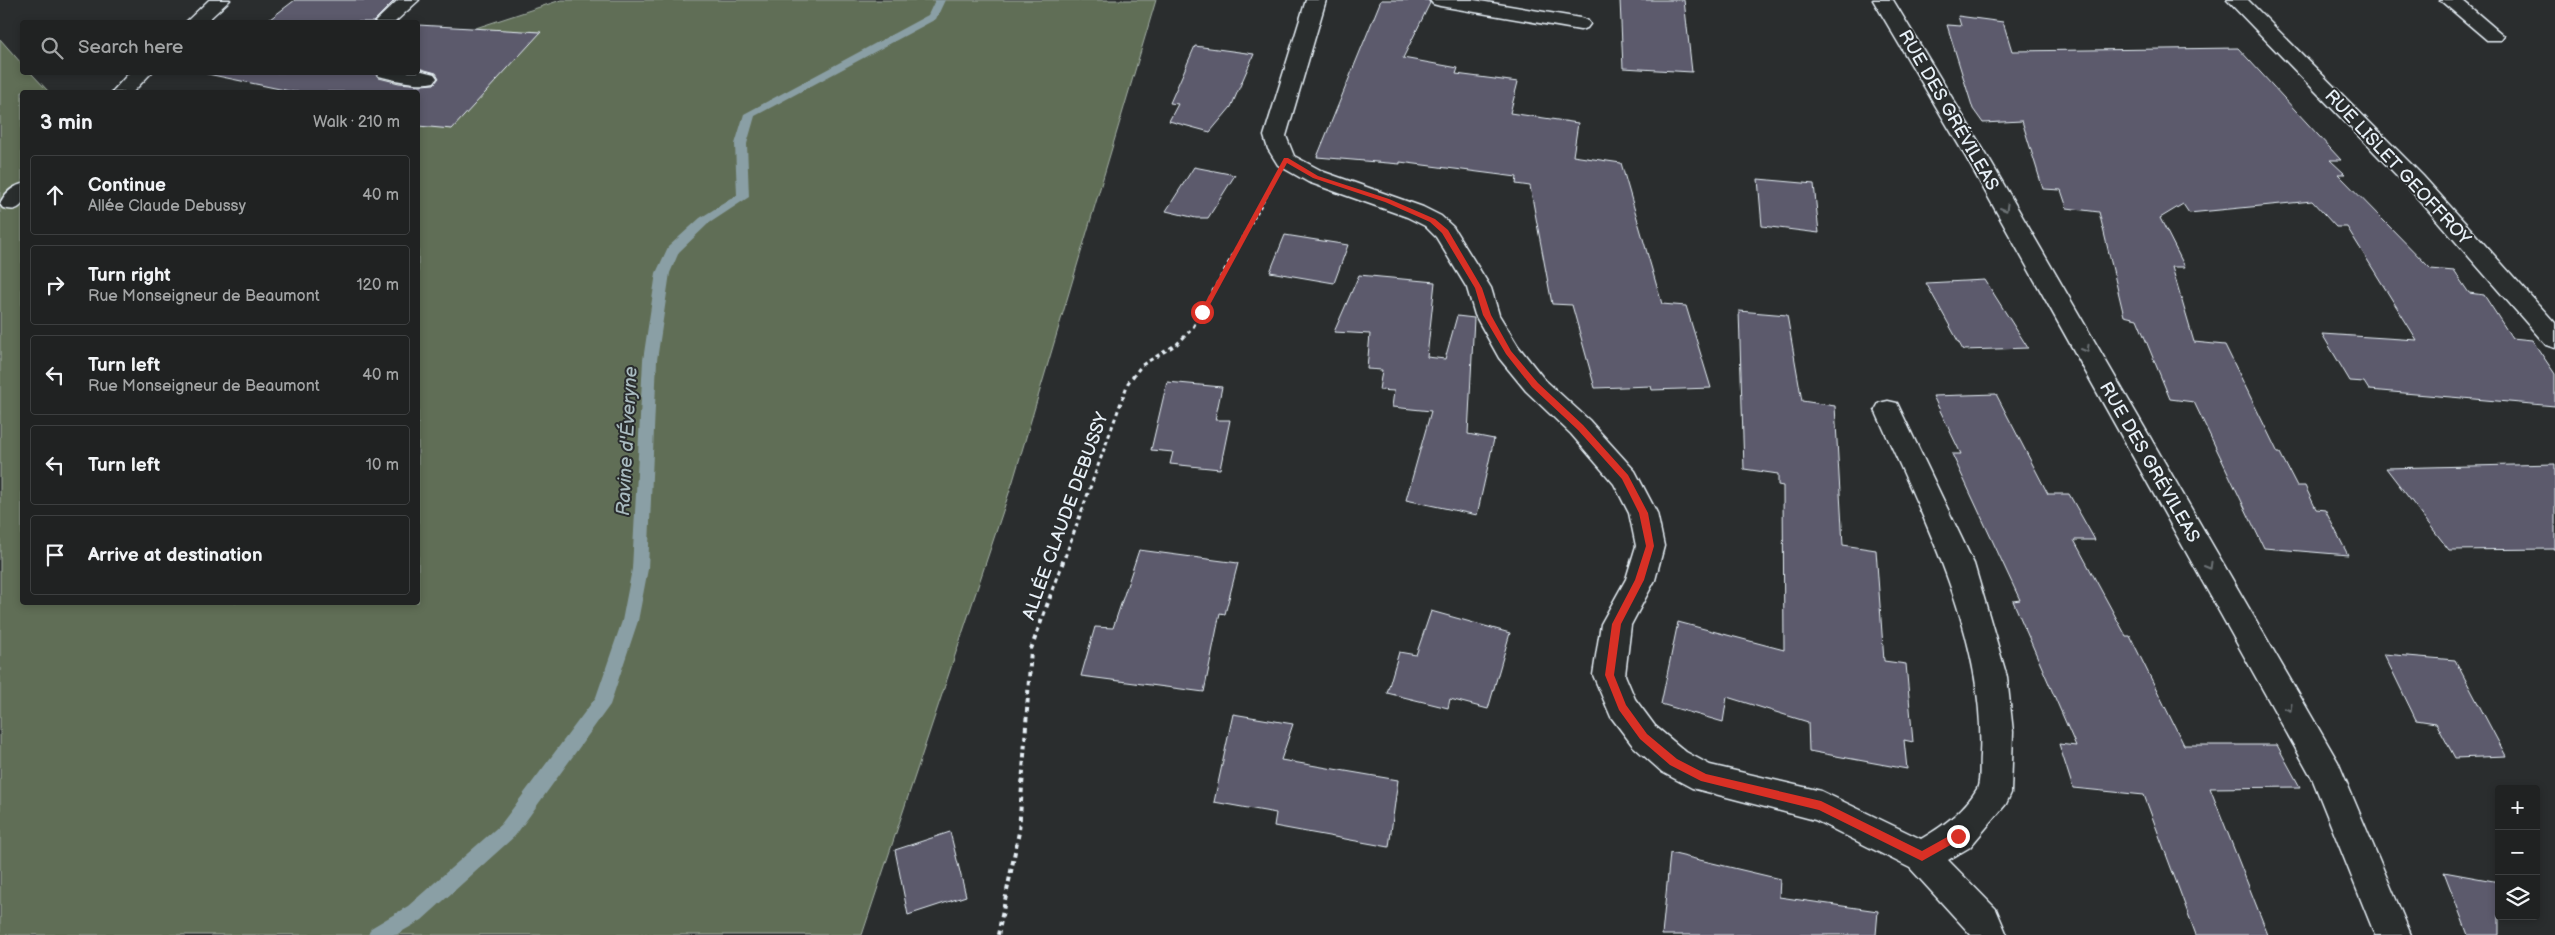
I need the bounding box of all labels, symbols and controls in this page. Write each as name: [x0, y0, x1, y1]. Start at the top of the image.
search box: [20, 20, 420, 75]
street label: RUE DES GRÉVILEAS: [1894, 25, 2005, 194]
icon: search: [38, 34, 66, 62]
text: Search here: [78, 36, 183, 59]
street label: RUE LISLET GEOFFROY: [2320, 86, 2475, 249]
text: 3 min: [40, 110, 93, 135]
text: Walk · 210 m: [313, 113, 400, 132]
text: Continue: [88, 174, 166, 197]
icon: ahead: [41, 181, 69, 209]
text: 40 m: [362, 186, 399, 205]
text: Allée Claude Debussy: [88, 197, 246, 216]
one-way arrow: [1999, 202, 2009, 211]
text: Turn right: [88, 264, 171, 287]
icon: right: [41, 271, 69, 299]
text: 120 m: [356, 276, 399, 295]
text: Rue Monseigneur de Beaumont: [88, 287, 320, 306]
route start: [1191, 301, 1214, 324]
one-way arrow: [2079, 344, 2089, 353]
text: Turn left: [88, 354, 160, 377]
icon: left: [41, 361, 69, 389]
text: 40 m: [362, 366, 399, 385]
water label: Ravine d'Éveryne: [611, 366, 643, 516]
text: Rue Monseigneur de Beaumont: [88, 377, 320, 396]
street label: RUE DES GRÉVILEAS: [2095, 377, 2206, 546]
street label: ALLÉE CLAUDE DEBUSSY: [1016, 408, 1113, 623]
icon: left: [41, 451, 69, 479]
text: Turn left: [88, 454, 160, 477]
text: 10 m: [366, 456, 399, 475]
icon: arrive: [41, 541, 69, 569]
text: Arrive at destination: [88, 544, 263, 567]
one-way arrow: [2203, 561, 2213, 570]
one-way arrow: [2283, 702, 2293, 711]
map controls: [2495, 785, 2540, 920]
button: +: [2495, 785, 2540, 830]
route end: [1947, 825, 1970, 848]
button: −: [2495, 830, 2540, 875]
button: layers: [2495, 875, 2540, 920]

